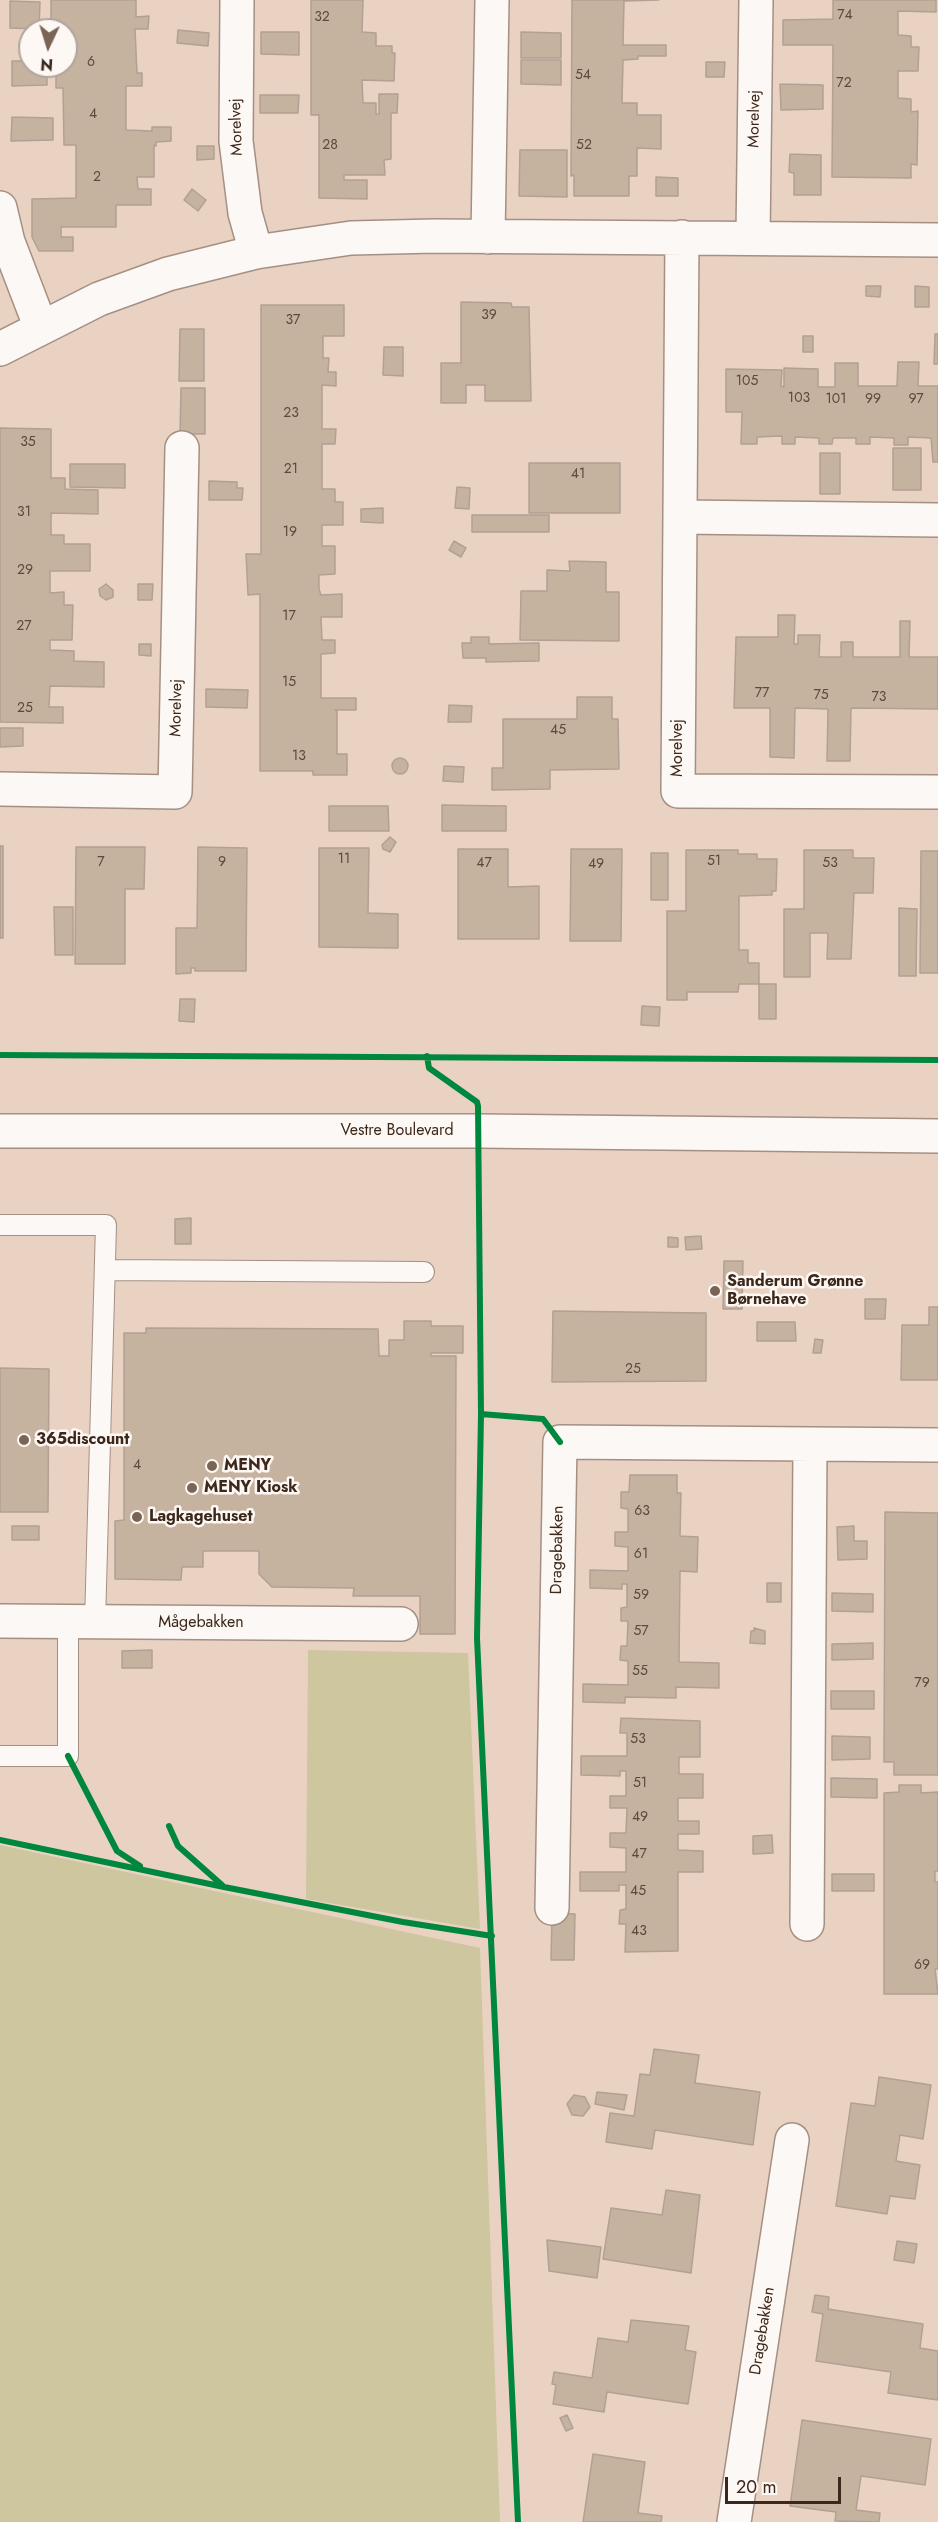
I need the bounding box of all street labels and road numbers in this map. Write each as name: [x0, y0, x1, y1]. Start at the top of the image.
street label: Morelvej: [745, 90, 765, 148]
street label: Morelvej: [226, 98, 248, 156]
street label: Morelvej: [167, 679, 187, 737]
street label: Morelvej: [668, 719, 688, 777]
street label: Vestre Boulevard: [340, 1121, 454, 1141]
street label: Dragebakken: [548, 1505, 568, 1595]
street label: Mågebakken: [158, 1613, 244, 1633]
street label: Dragebakken: [747, 2286, 779, 2376]

